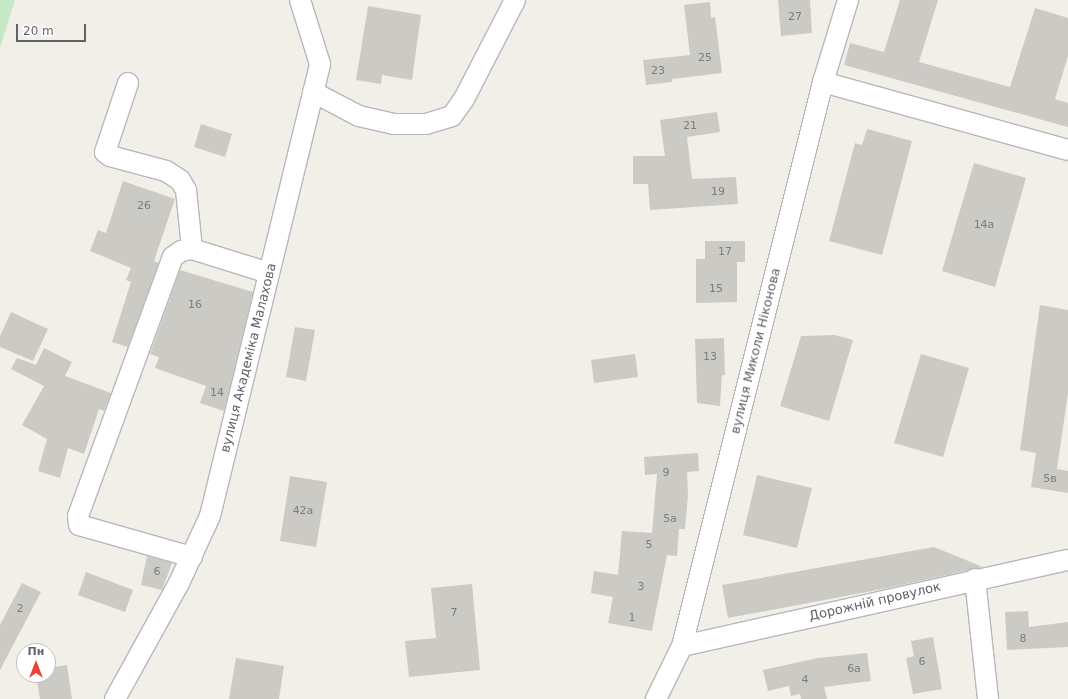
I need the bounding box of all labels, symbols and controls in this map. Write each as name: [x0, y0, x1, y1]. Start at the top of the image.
house number: 27: [788, 10, 802, 24]
scale bar: [18, 16, 88, 42]
text: 20 m: [23, 24, 54, 38]
house number: 25: [698, 51, 712, 65]
house number: 23: [651, 64, 665, 78]
house number: 21: [683, 119, 697, 133]
house number: 19: [711, 185, 725, 199]
house number: 26: [137, 199, 151, 213]
house number: 14а: [974, 218, 994, 232]
house number: 17: [718, 245, 732, 259]
street label: вулиця Академіка Малахова: [218, 262, 280, 454]
street label: вулиця Миколи Ніконова: [728, 266, 784, 436]
house number: 15: [709, 282, 723, 296]
house number: 16: [188, 298, 202, 312]
house number: 13: [703, 350, 717, 364]
house number: 14: [210, 386, 224, 400]
house number: 9: [663, 466, 669, 480]
house number: 5в: [1043, 472, 1057, 486]
house number: 42а: [293, 504, 313, 518]
house number: 5а: [663, 512, 677, 526]
house number: 5: [646, 538, 652, 552]
house number: 6: [154, 565, 160, 579]
street label: Дорожній провулок: [808, 579, 942, 625]
house number: 3: [638, 580, 644, 594]
house number: 2: [17, 602, 23, 616]
house number: 7: [451, 606, 457, 620]
house number: 1: [629, 611, 635, 625]
house number: 8: [1020, 632, 1026, 646]
north arrow: [16, 643, 56, 683]
text: Пн: [28, 645, 44, 658]
house number: 6: [919, 655, 925, 669]
house number: 6а: [847, 662, 861, 676]
house number: 4: [802, 673, 808, 687]

